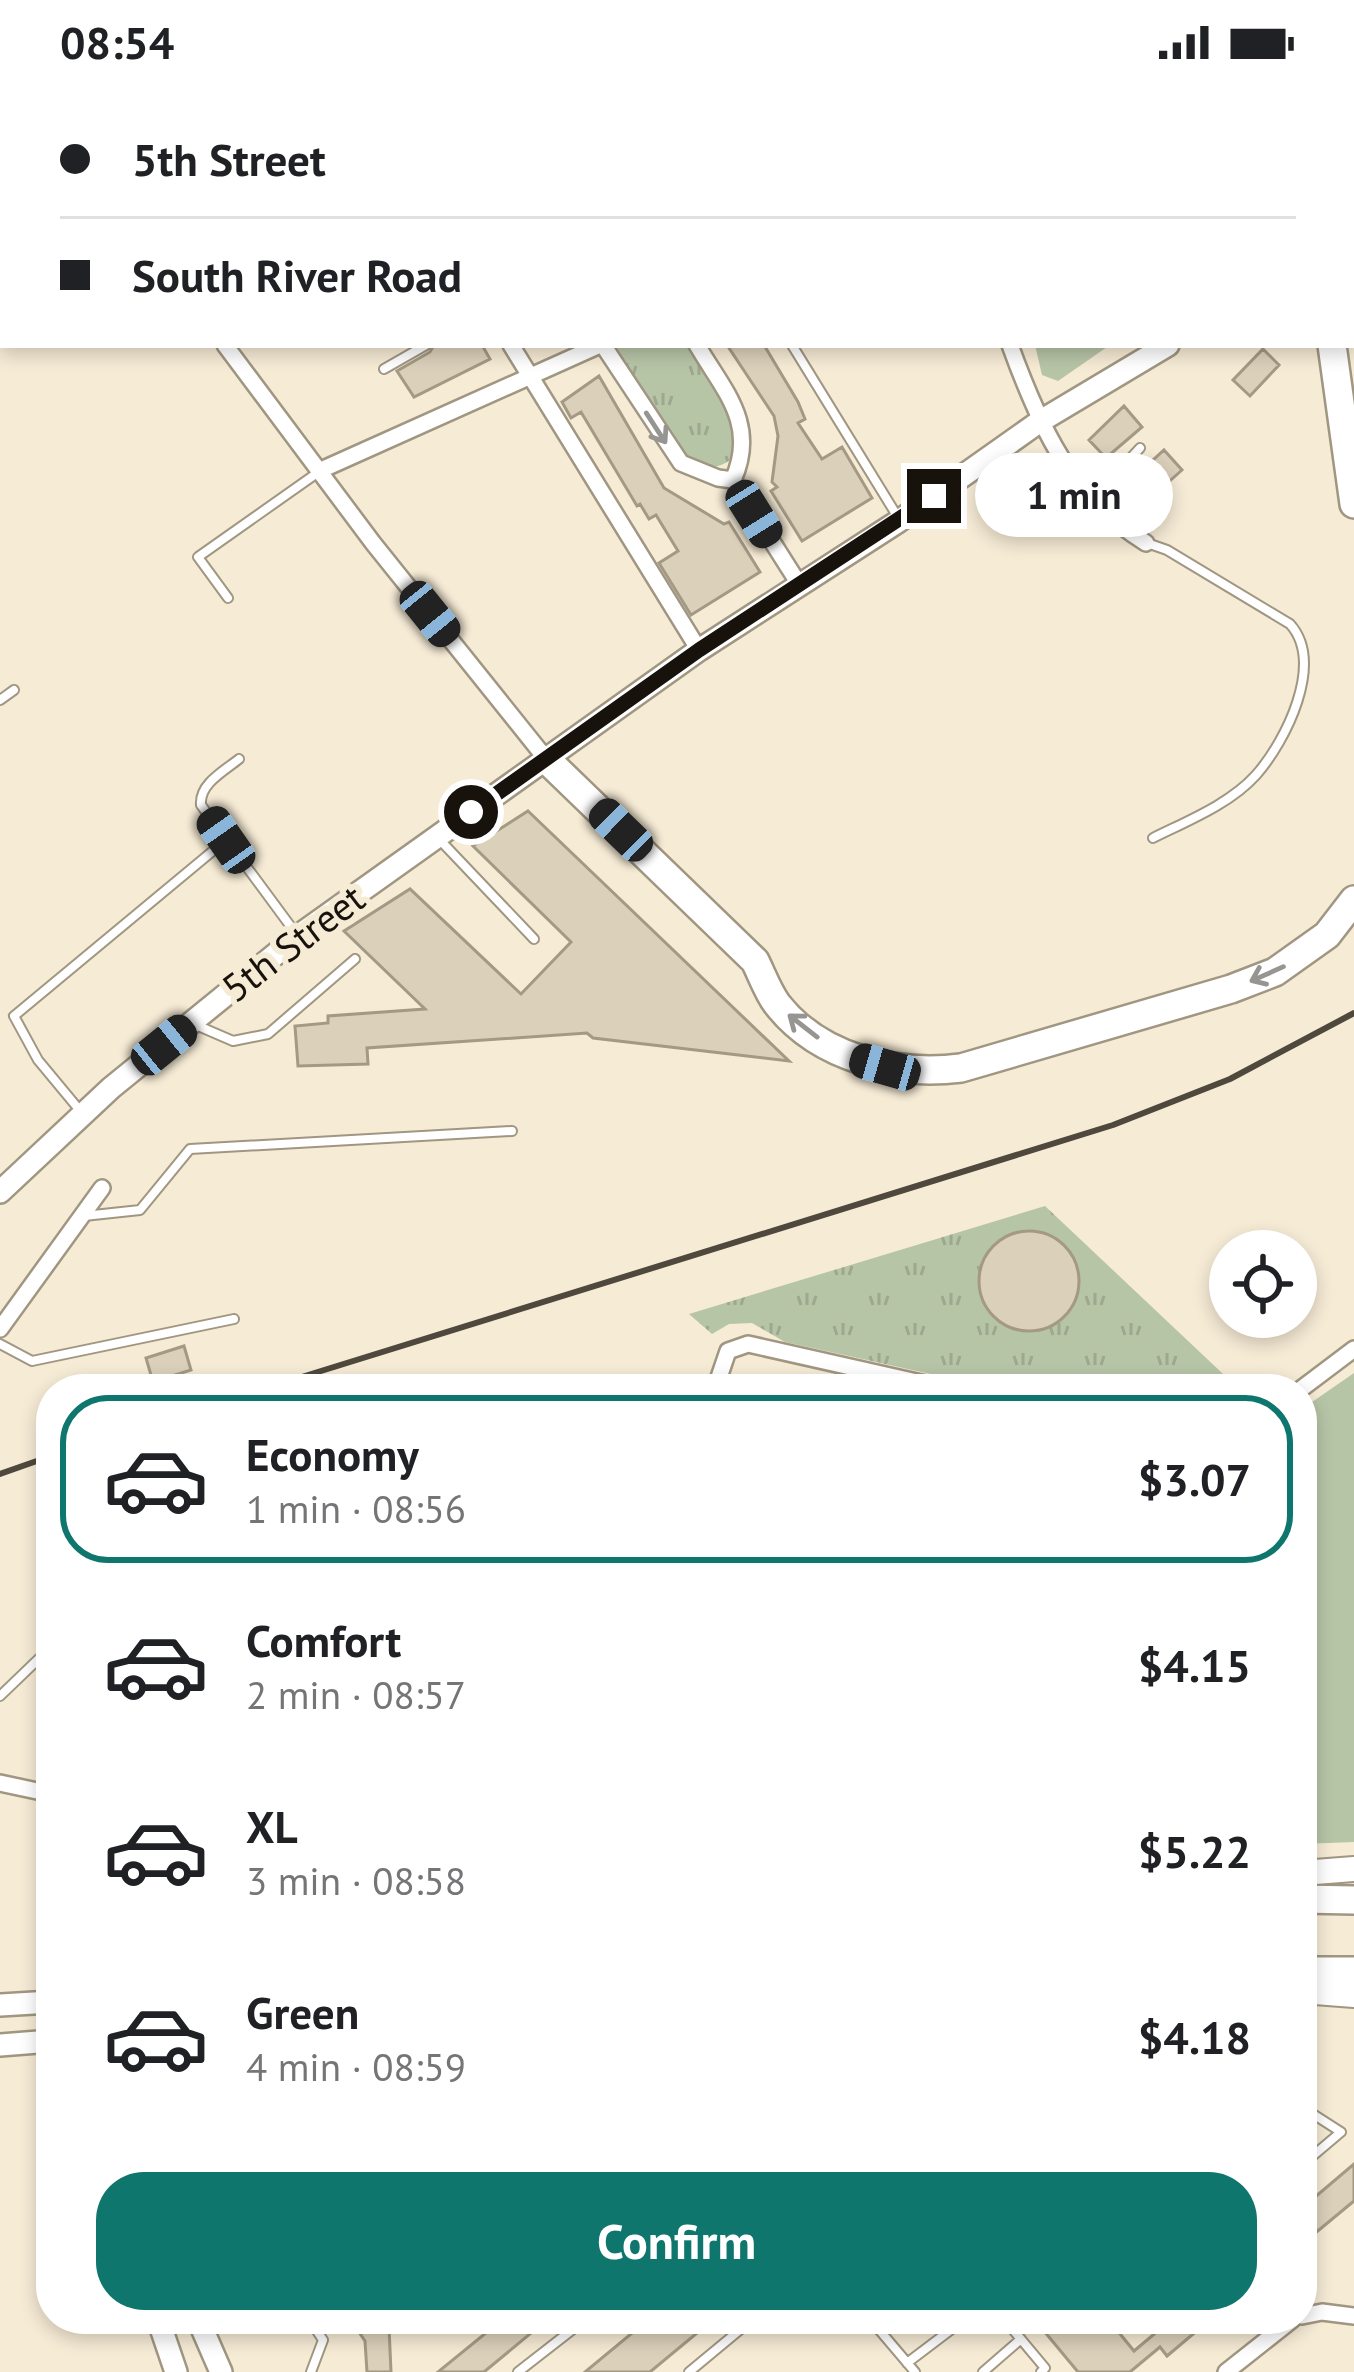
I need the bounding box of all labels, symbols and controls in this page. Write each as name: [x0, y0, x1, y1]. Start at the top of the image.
text: 08:54: [60, 13, 174, 71]
text: 5th Street: [132, 130, 326, 188]
text: South River Road: [132, 246, 462, 304]
one-way arrow: [644, 410, 669, 444]
callout: 1 min: [976, 454, 1174, 538]
route end: [907, 469, 961, 523]
text: 1 min: [1026, 469, 1122, 520]
car: [720, 474, 788, 554]
car: [393, 575, 467, 653]
route start: [444, 785, 498, 839]
car: [583, 792, 659, 868]
car: [191, 800, 261, 880]
street label: 5th Street: [211, 872, 374, 1013]
one-way arrow: [1250, 964, 1286, 986]
car: [125, 1008, 203, 1082]
one-way arrow: [787, 1013, 819, 1040]
car: [845, 1040, 925, 1094]
map controls: [1209, 1230, 1317, 1338]
button: locate: [1209, 1230, 1317, 1338]
icon: car: [102, 1425, 210, 1533]
text: Economy: [246, 1425, 419, 1483]
text: $3.07: [1138, 1450, 1251, 1508]
text: 1 min · 08:56: [246, 1483, 466, 1534]
icon: car: [102, 1611, 210, 1719]
text: Comfort: [246, 1611, 401, 1669]
text: $4.15: [1138, 1636, 1251, 1694]
text: 2 min · 08:57: [246, 1669, 466, 1720]
icon: car: [102, 1797, 210, 1905]
text: XL: [246, 1797, 298, 1855]
text: $5.22: [1138, 1822, 1251, 1880]
text: 3 min · 08:58: [246, 1855, 466, 1906]
icon: car: [102, 1983, 210, 2091]
text: Green: [246, 1983, 359, 2041]
text: $4.18: [1138, 2008, 1251, 2066]
text: 4 min · 08:59: [246, 2041, 466, 2092]
button: Confirm: [96, 2172, 1257, 2310]

